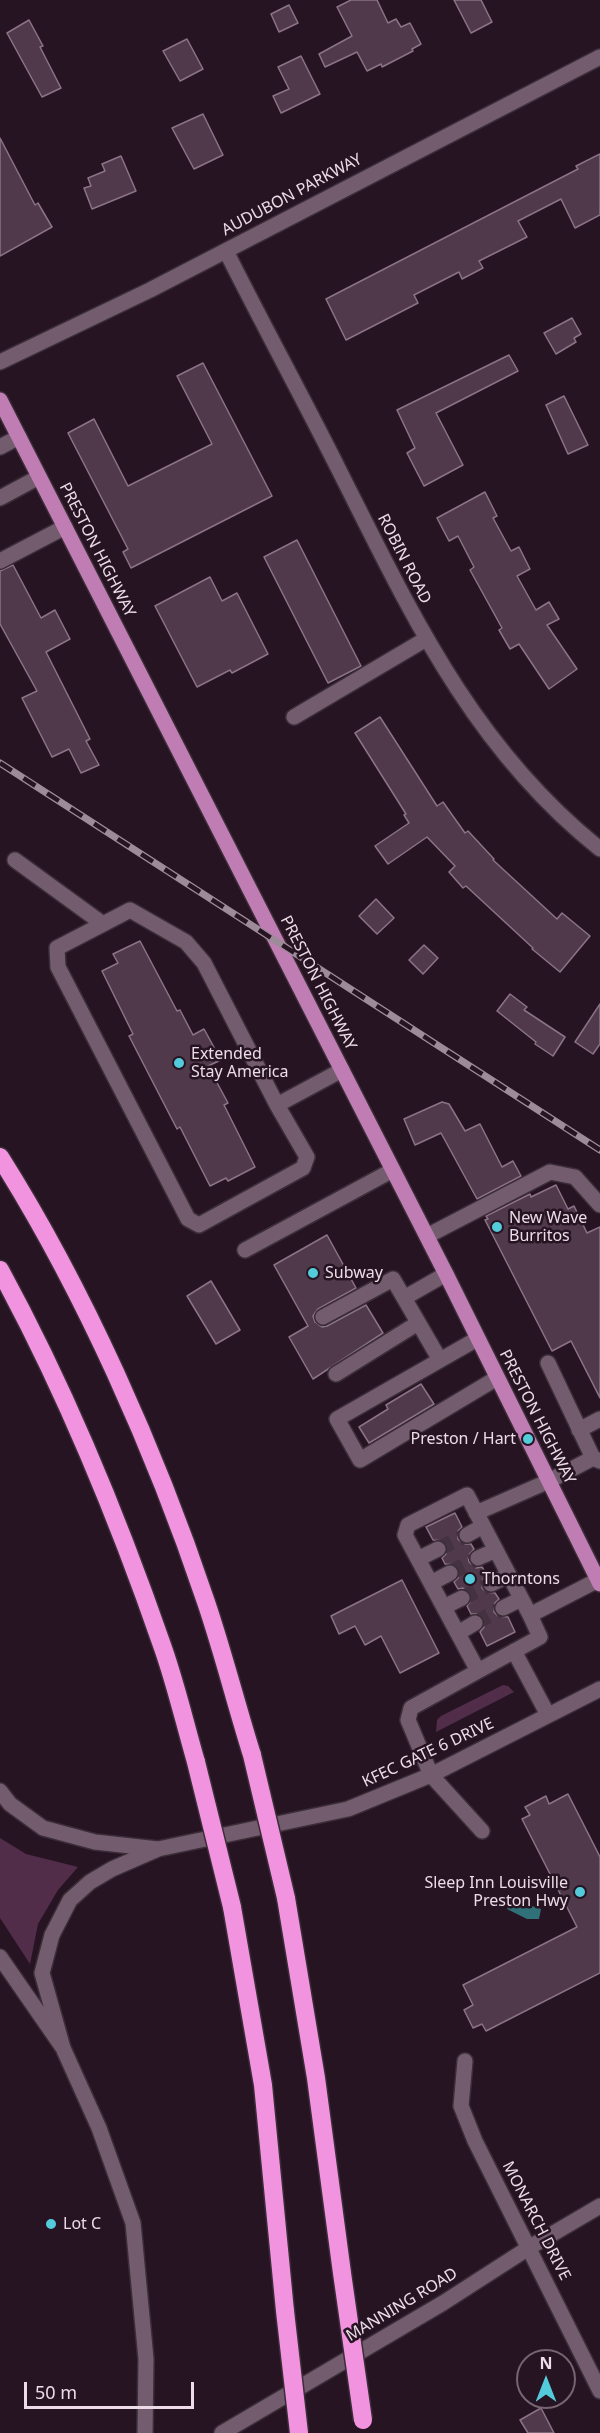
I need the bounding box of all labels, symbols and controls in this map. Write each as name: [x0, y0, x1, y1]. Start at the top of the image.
street label: AUDUBON PARKWAY: [219, 150, 365, 240]
street label: PRESTON HIGHWAY: [55, 480, 139, 620]
street label: ROBIN ROAD: [373, 511, 435, 607]
street label: PRESTON HIGHWAY: [276, 913, 360, 1053]
place label: Extended Stay America: [191, 1044, 288, 1082]
marker: Extended Stay America: [172, 1056, 186, 1070]
place label: New Wave Burritos: [509, 1208, 587, 1246]
marker: New Wave Burritos: [490, 1220, 504, 1234]
place label: Subway: [325, 1263, 383, 1283]
marker: Subway: [306, 1266, 320, 1280]
street label: PRESTON HIGHWAY: [495, 1347, 579, 1487]
place label: Preston / Hart: [411, 1429, 516, 1449]
marker: Preston / Hart: [521, 1432, 535, 1446]
place label: Thorntons: [482, 1569, 560, 1589]
marker: Thorntons: [463, 1572, 477, 1586]
street label: KFEC GATE 6 DRIVE: [359, 1714, 497, 1792]
place label: Sleep Inn Louisville Preston Hwy: [424, 1873, 568, 1911]
marker: Sleep Inn Louisville Preston Hwy: [573, 1885, 587, 1899]
street label: MONARCH DRIVE: [498, 2158, 574, 2284]
place label: Lot C: [63, 2214, 101, 2234]
marker: Lot C: [44, 2217, 58, 2231]
street label: MANNING ROAD: [343, 2264, 461, 2346]
north arrow: [516, 2349, 576, 2409]
text: N: [539, 2352, 553, 2374]
scale bar: [27, 2370, 196, 2408]
text: 50 m: [35, 2380, 77, 2404]

